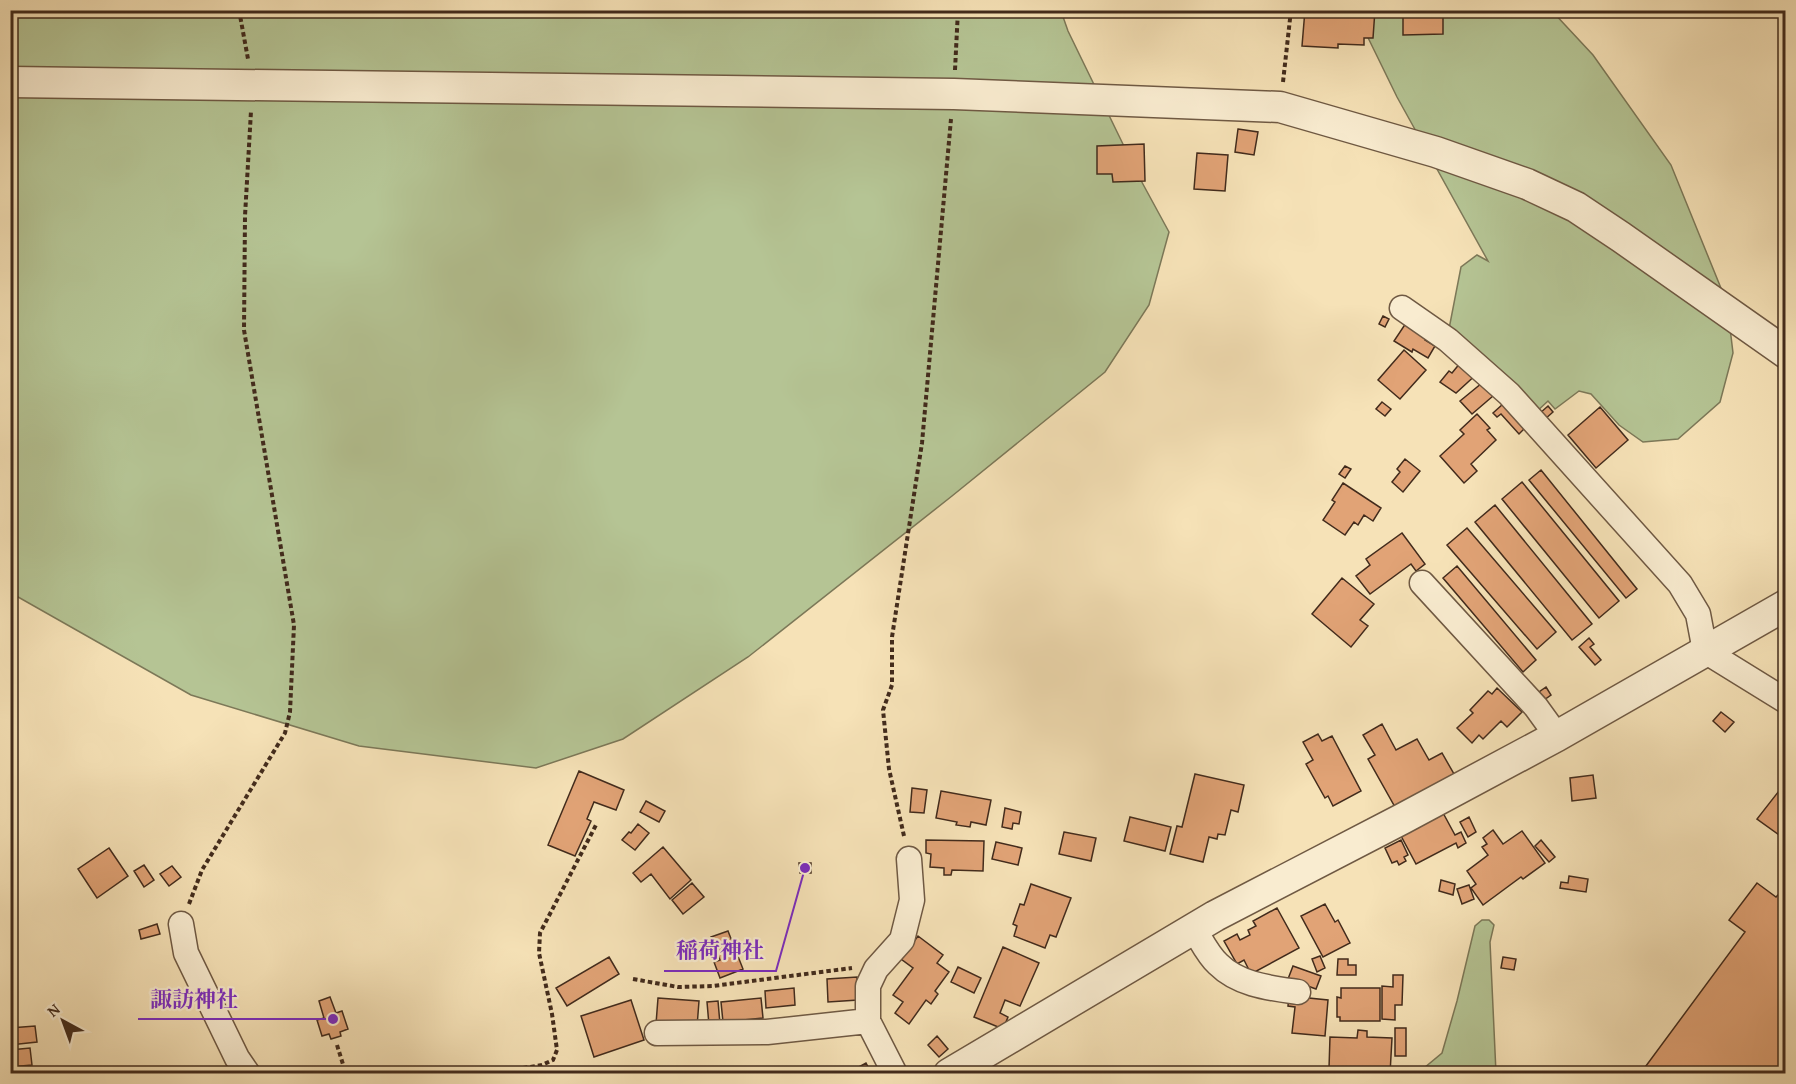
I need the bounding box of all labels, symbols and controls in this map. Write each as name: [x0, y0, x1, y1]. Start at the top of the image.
callout: 稲荷神社: [664, 931, 776, 971]
text: 稲荷神社: [676, 934, 764, 966]
callout: 諏訪神社: [138, 979, 250, 1019]
text: 諏訪神社: [150, 983, 238, 1015]
north arrow: [33, 991, 93, 1051]
text: N: [41, 997, 65, 1022]

